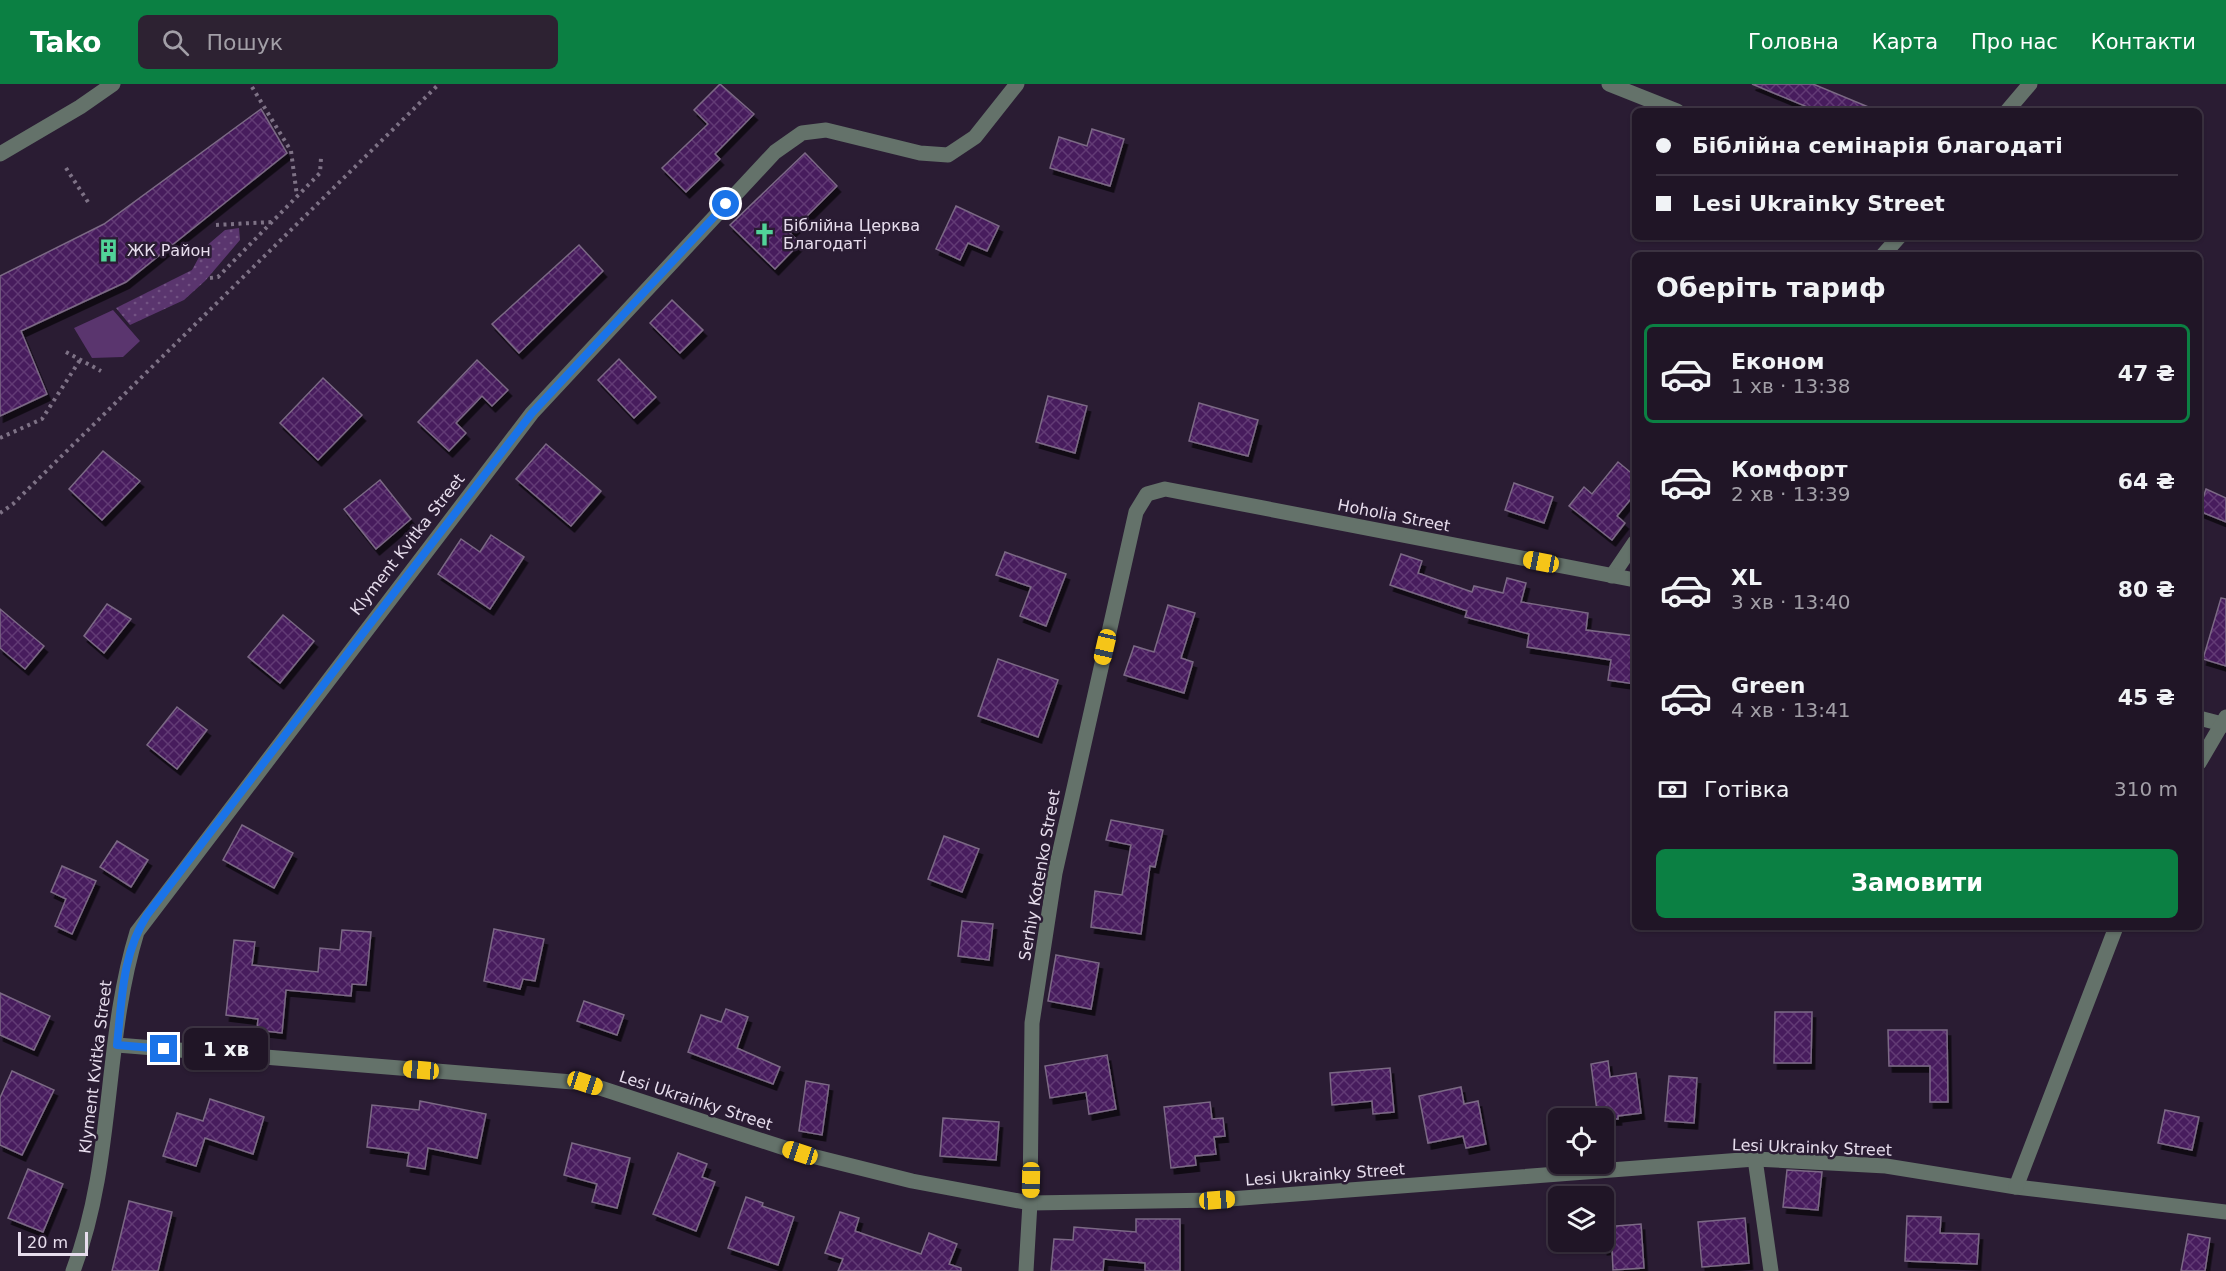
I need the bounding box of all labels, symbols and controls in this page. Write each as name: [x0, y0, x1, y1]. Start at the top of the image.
search box: [138, 15, 558, 69]
text: Tako: [30, 26, 102, 59]
icon: search: [159, 26, 192, 59]
text: Пошук: [207, 30, 283, 55]
text: Головна: [1748, 30, 1839, 54]
text: Карта: [1872, 30, 1938, 54]
text: Про нас: [1971, 30, 2058, 54]
text: Контакти: [2091, 30, 2196, 54]
text: Біблійна семінарія благодаті: [1692, 133, 2063, 158]
route start: [712, 190, 739, 217]
text: Lesi Ukrainky Street: [1692, 191, 1945, 216]
place label: Біблійна Церква Благодаті: [783, 216, 920, 253]
church icon: Біблійна Церква Благодаті: [752, 221, 778, 247]
building icon: ЖК Район: [96, 237, 122, 263]
place label: ЖК Район: [127, 241, 211, 260]
text: Оберіть тариф: [1656, 272, 1886, 303]
icon: car: [1659, 347, 1713, 401]
text: Економ: [1731, 349, 1824, 374]
text: 47 ₴: [2118, 361, 2175, 386]
text: 1 хв · 13:38: [1731, 374, 1850, 398]
icon: car: [1659, 455, 1713, 509]
text: Комфорт: [1731, 457, 1848, 482]
text: 64 ₴: [2118, 469, 2175, 494]
street label: Klyment Kvitka Street: [346, 470, 469, 619]
text: 2 хв · 13:39: [1731, 482, 1850, 506]
street label: Hoholia Street: [1336, 495, 1452, 536]
car: [1522, 550, 1560, 574]
icon: car: [1659, 563, 1713, 617]
text: XL: [1731, 565, 1762, 590]
text: 80 ₴: [2118, 577, 2175, 602]
text: 3 хв · 13:40: [1731, 590, 1850, 614]
car: [1092, 627, 1118, 667]
icon: car: [1659, 671, 1713, 725]
text: Green: [1731, 673, 1805, 698]
text: 45 ₴: [2118, 685, 2175, 710]
text: 4 хв · 13:41: [1731, 698, 1850, 722]
icon: cash: [1656, 773, 1689, 806]
text: Готівка: [1704, 777, 1790, 802]
text: 310 m: [2114, 777, 2178, 801]
street label: Serhiy Kotenko Street: [1015, 788, 1064, 962]
button: Замовити: [1656, 849, 2178, 918]
street label: Klyment Kvitka Street: [75, 979, 116, 1155]
callout: 1 хв: [185, 1028, 269, 1070]
route end: [150, 1035, 177, 1062]
text: 1 хв: [203, 1037, 249, 1061]
car: [402, 1059, 440, 1081]
street label: Lesi Ukrainky Street: [617, 1067, 775, 1134]
car: [565, 1069, 605, 1097]
map controls: [1548, 1108, 1614, 1252]
button: locate: [1548, 1108, 1614, 1174]
street label: Lesi Ukrainky Street: [1732, 1135, 1892, 1160]
car: [780, 1139, 820, 1167]
street label: Lesi Ukrainky Street: [1244, 1159, 1406, 1190]
car: [1022, 1162, 1040, 1198]
button: layers: [1548, 1186, 1614, 1252]
car: [1198, 1190, 1236, 1210]
scale bar: [18, 1229, 88, 1256]
text: 20 m: [27, 1233, 68, 1252]

